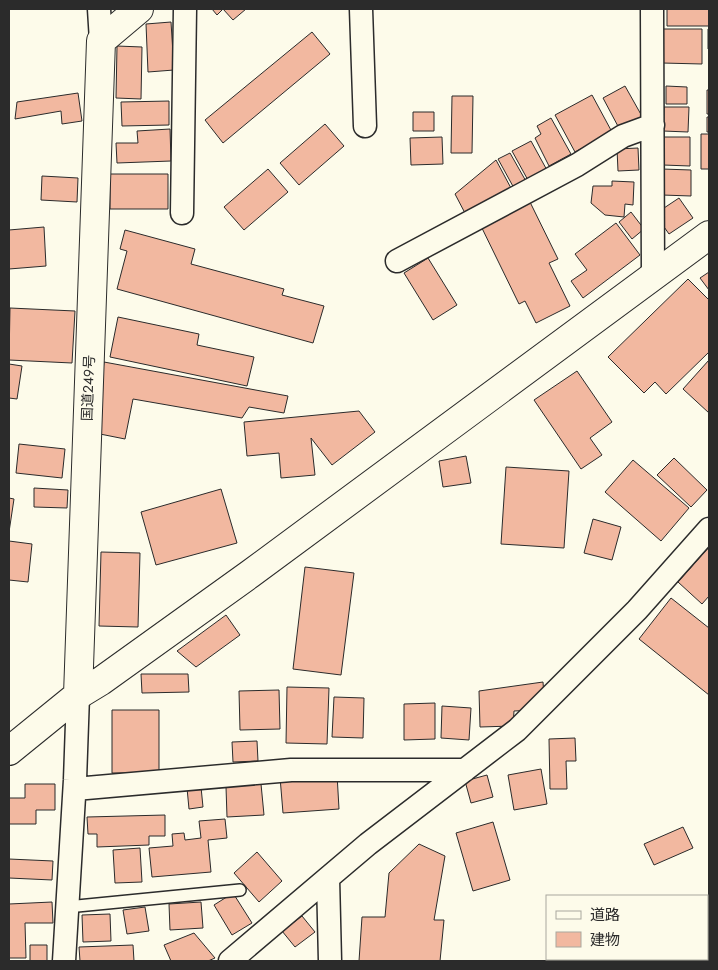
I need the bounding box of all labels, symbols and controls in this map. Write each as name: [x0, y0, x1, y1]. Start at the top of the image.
street label: 国道249号: [77, 355, 99, 421]
legend: [546, 895, 708, 960]
text: 道路: [590, 904, 620, 926]
text: 建物: [590, 929, 620, 951]

